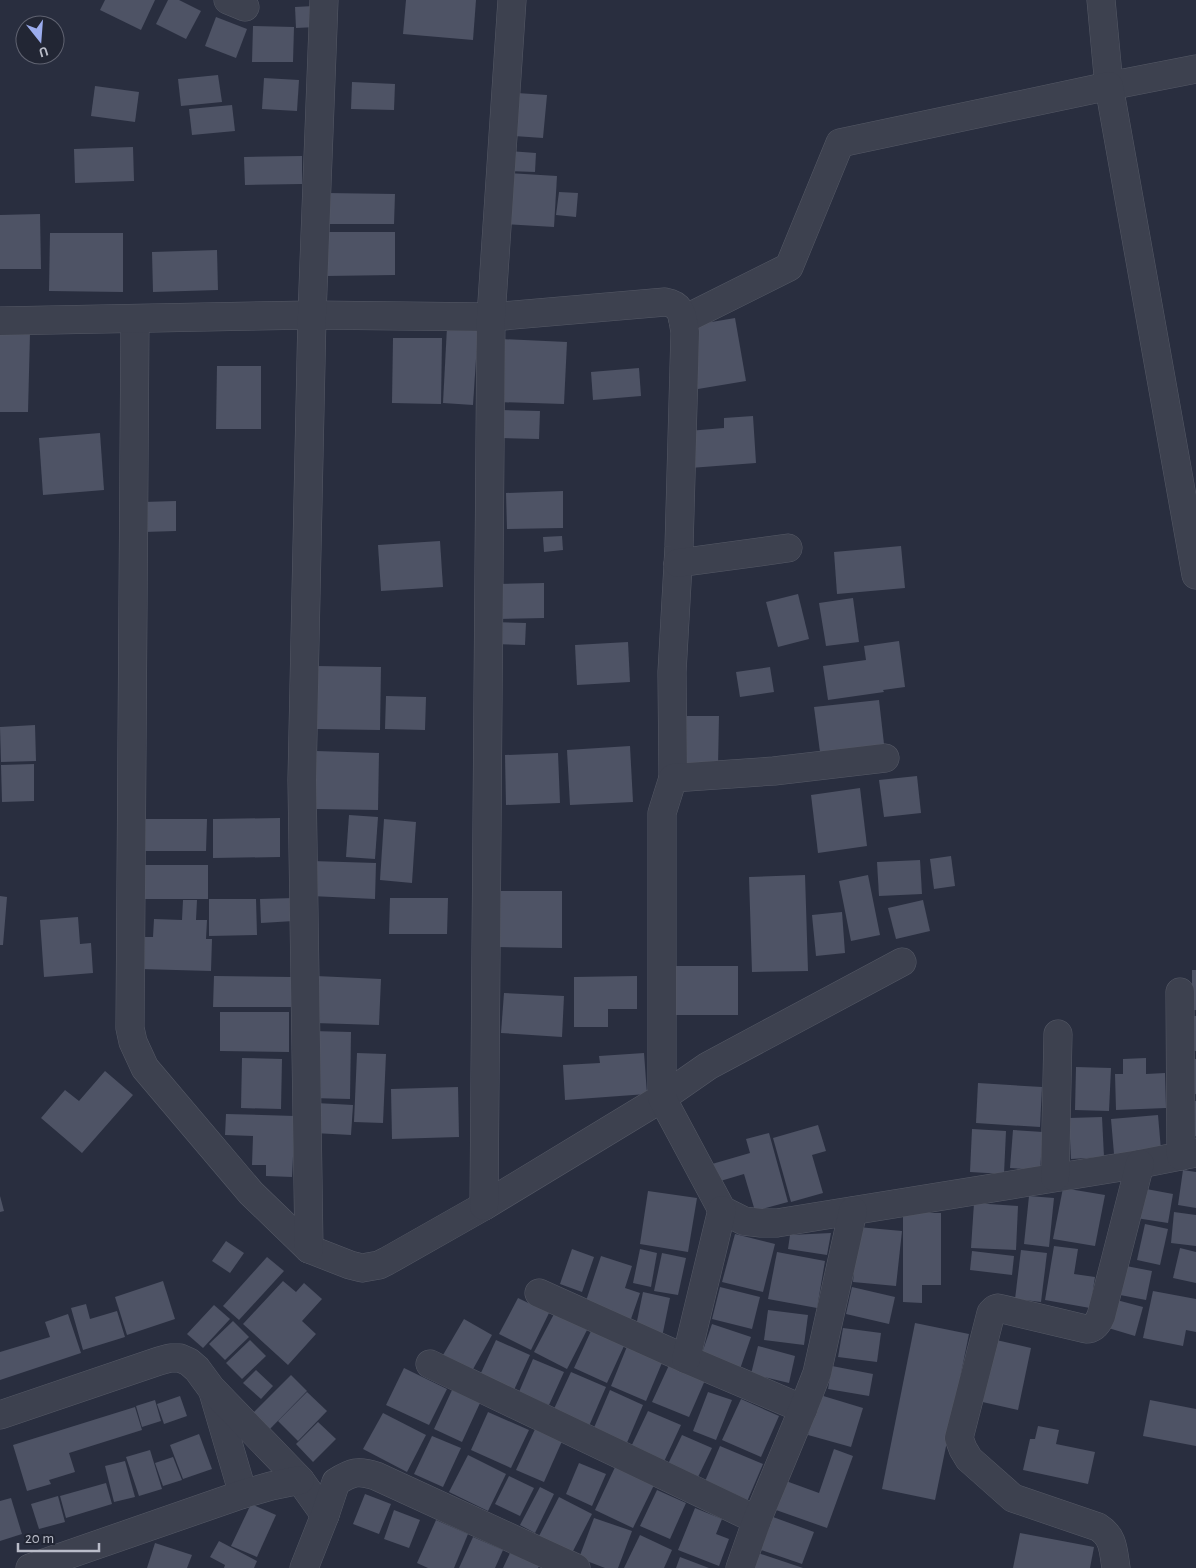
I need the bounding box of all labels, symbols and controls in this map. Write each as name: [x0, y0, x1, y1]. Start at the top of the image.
north arrow: [15, 15, 65, 65]
text: U: [37, 43, 50, 59]
scale bar: [18, 1520, 99, 1552]
text: 20 m: [25, 1531, 54, 1546]

